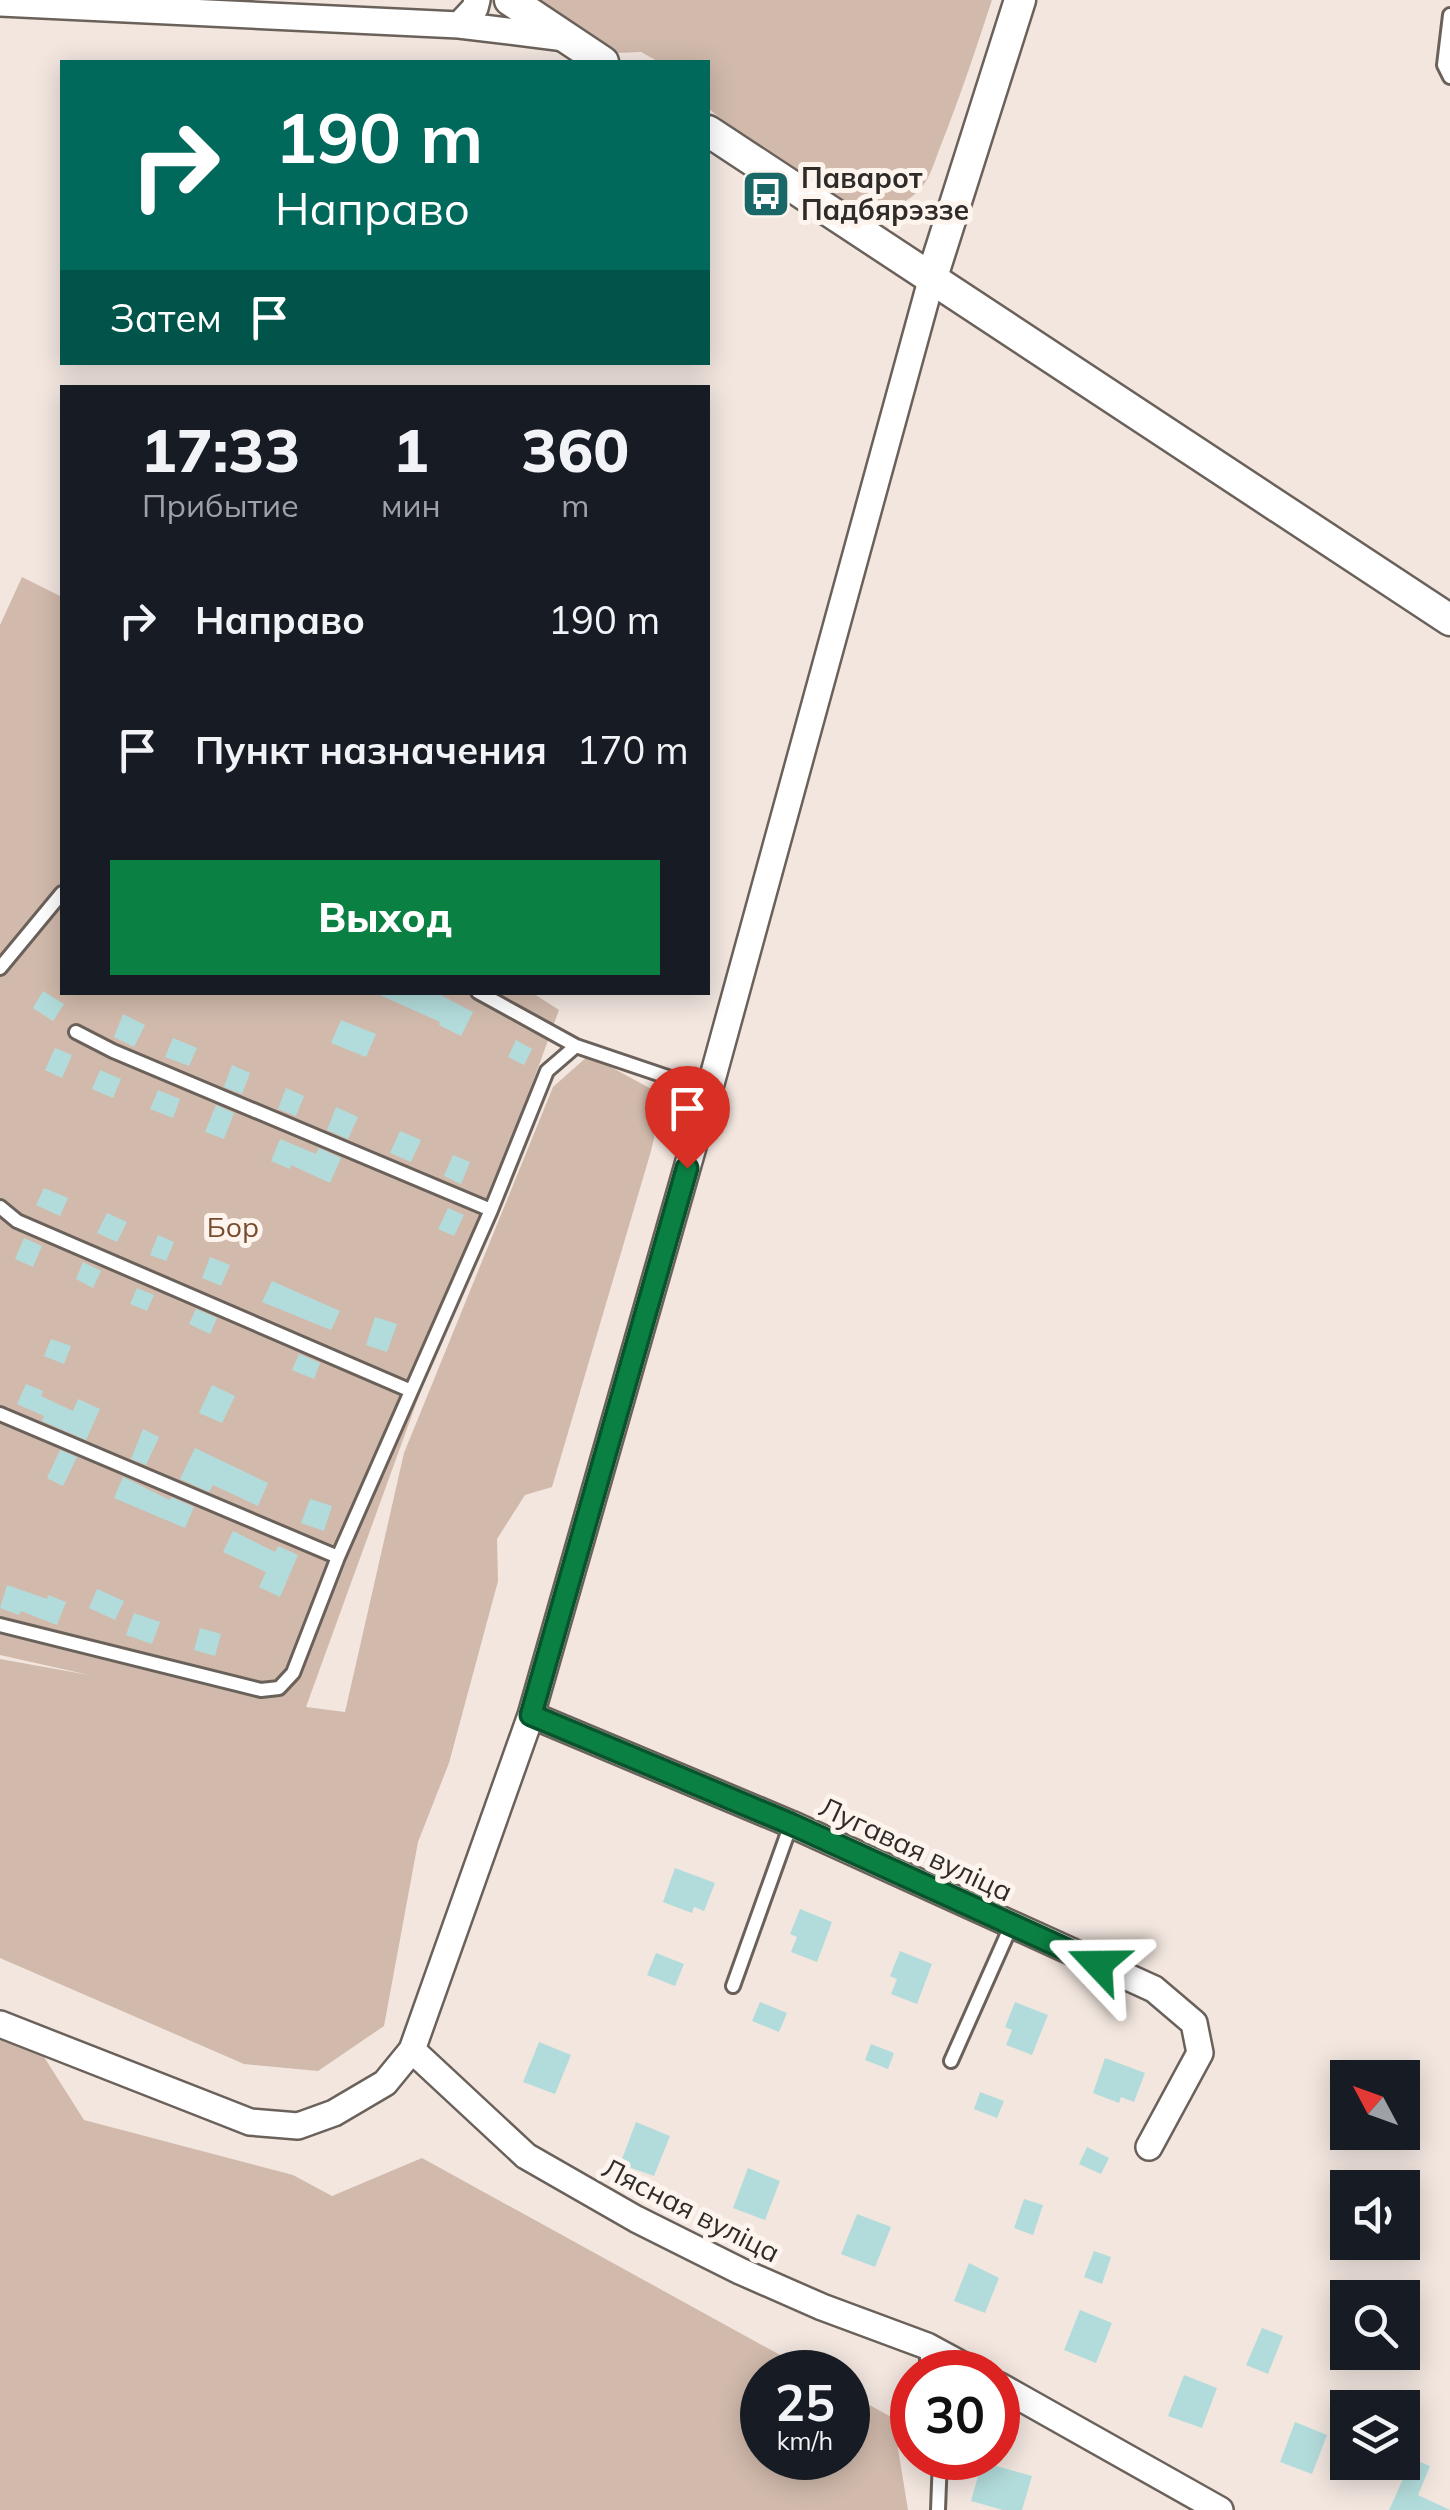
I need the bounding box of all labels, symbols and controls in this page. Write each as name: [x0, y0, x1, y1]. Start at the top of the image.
text: 190 m: [275, 93, 483, 181]
icon: right: [110, 100, 240, 230]
place label: Паварот Падбярэззе: [801, 160, 969, 227]
bus stop icon: Паварот Падбярэззе: [740, 168, 792, 220]
text: Направо: [275, 180, 470, 236]
icon: arrive: [242, 290, 297, 345]
text: Затем: [110, 294, 222, 342]
text: 17:33: [141, 412, 300, 487]
text: 1: [393, 412, 429, 487]
text: 360: [521, 412, 629, 487]
text: Прибытие: [142, 485, 299, 525]
text: мин: [381, 485, 441, 525]
text: m: [561, 485, 589, 525]
icon: right: [110, 593, 165, 648]
text: Направо: [195, 596, 365, 644]
text: 190 m: [548, 596, 660, 644]
icon: arrive: [110, 723, 165, 778]
text: Пункт назначения: [195, 726, 547, 774]
text: 170 m: [577, 726, 689, 774]
button: Выход: [110, 860, 660, 975]
pin: [645, 1066, 730, 1169]
icon: arrive: [660, 1081, 715, 1136]
park label: Бор: [207, 1209, 259, 1244]
street label: Лугавая вуліца: [814, 1789, 1018, 1909]
position arrow: [1046, 1912, 1150, 2016]
north arrow: [1330, 2060, 1420, 2150]
map controls: [1330, 2060, 1420, 2480]
street label: Лясная вуліца: [596, 2150, 786, 2269]
button: sound: [1330, 2170, 1420, 2260]
button: search: [1330, 2280, 1420, 2370]
speed limit sign: 30: [890, 2350, 1020, 2480]
text: 25: [775, 2371, 835, 2434]
button: layers: [1330, 2390, 1420, 2480]
text: km/h: [777, 2425, 833, 2456]

